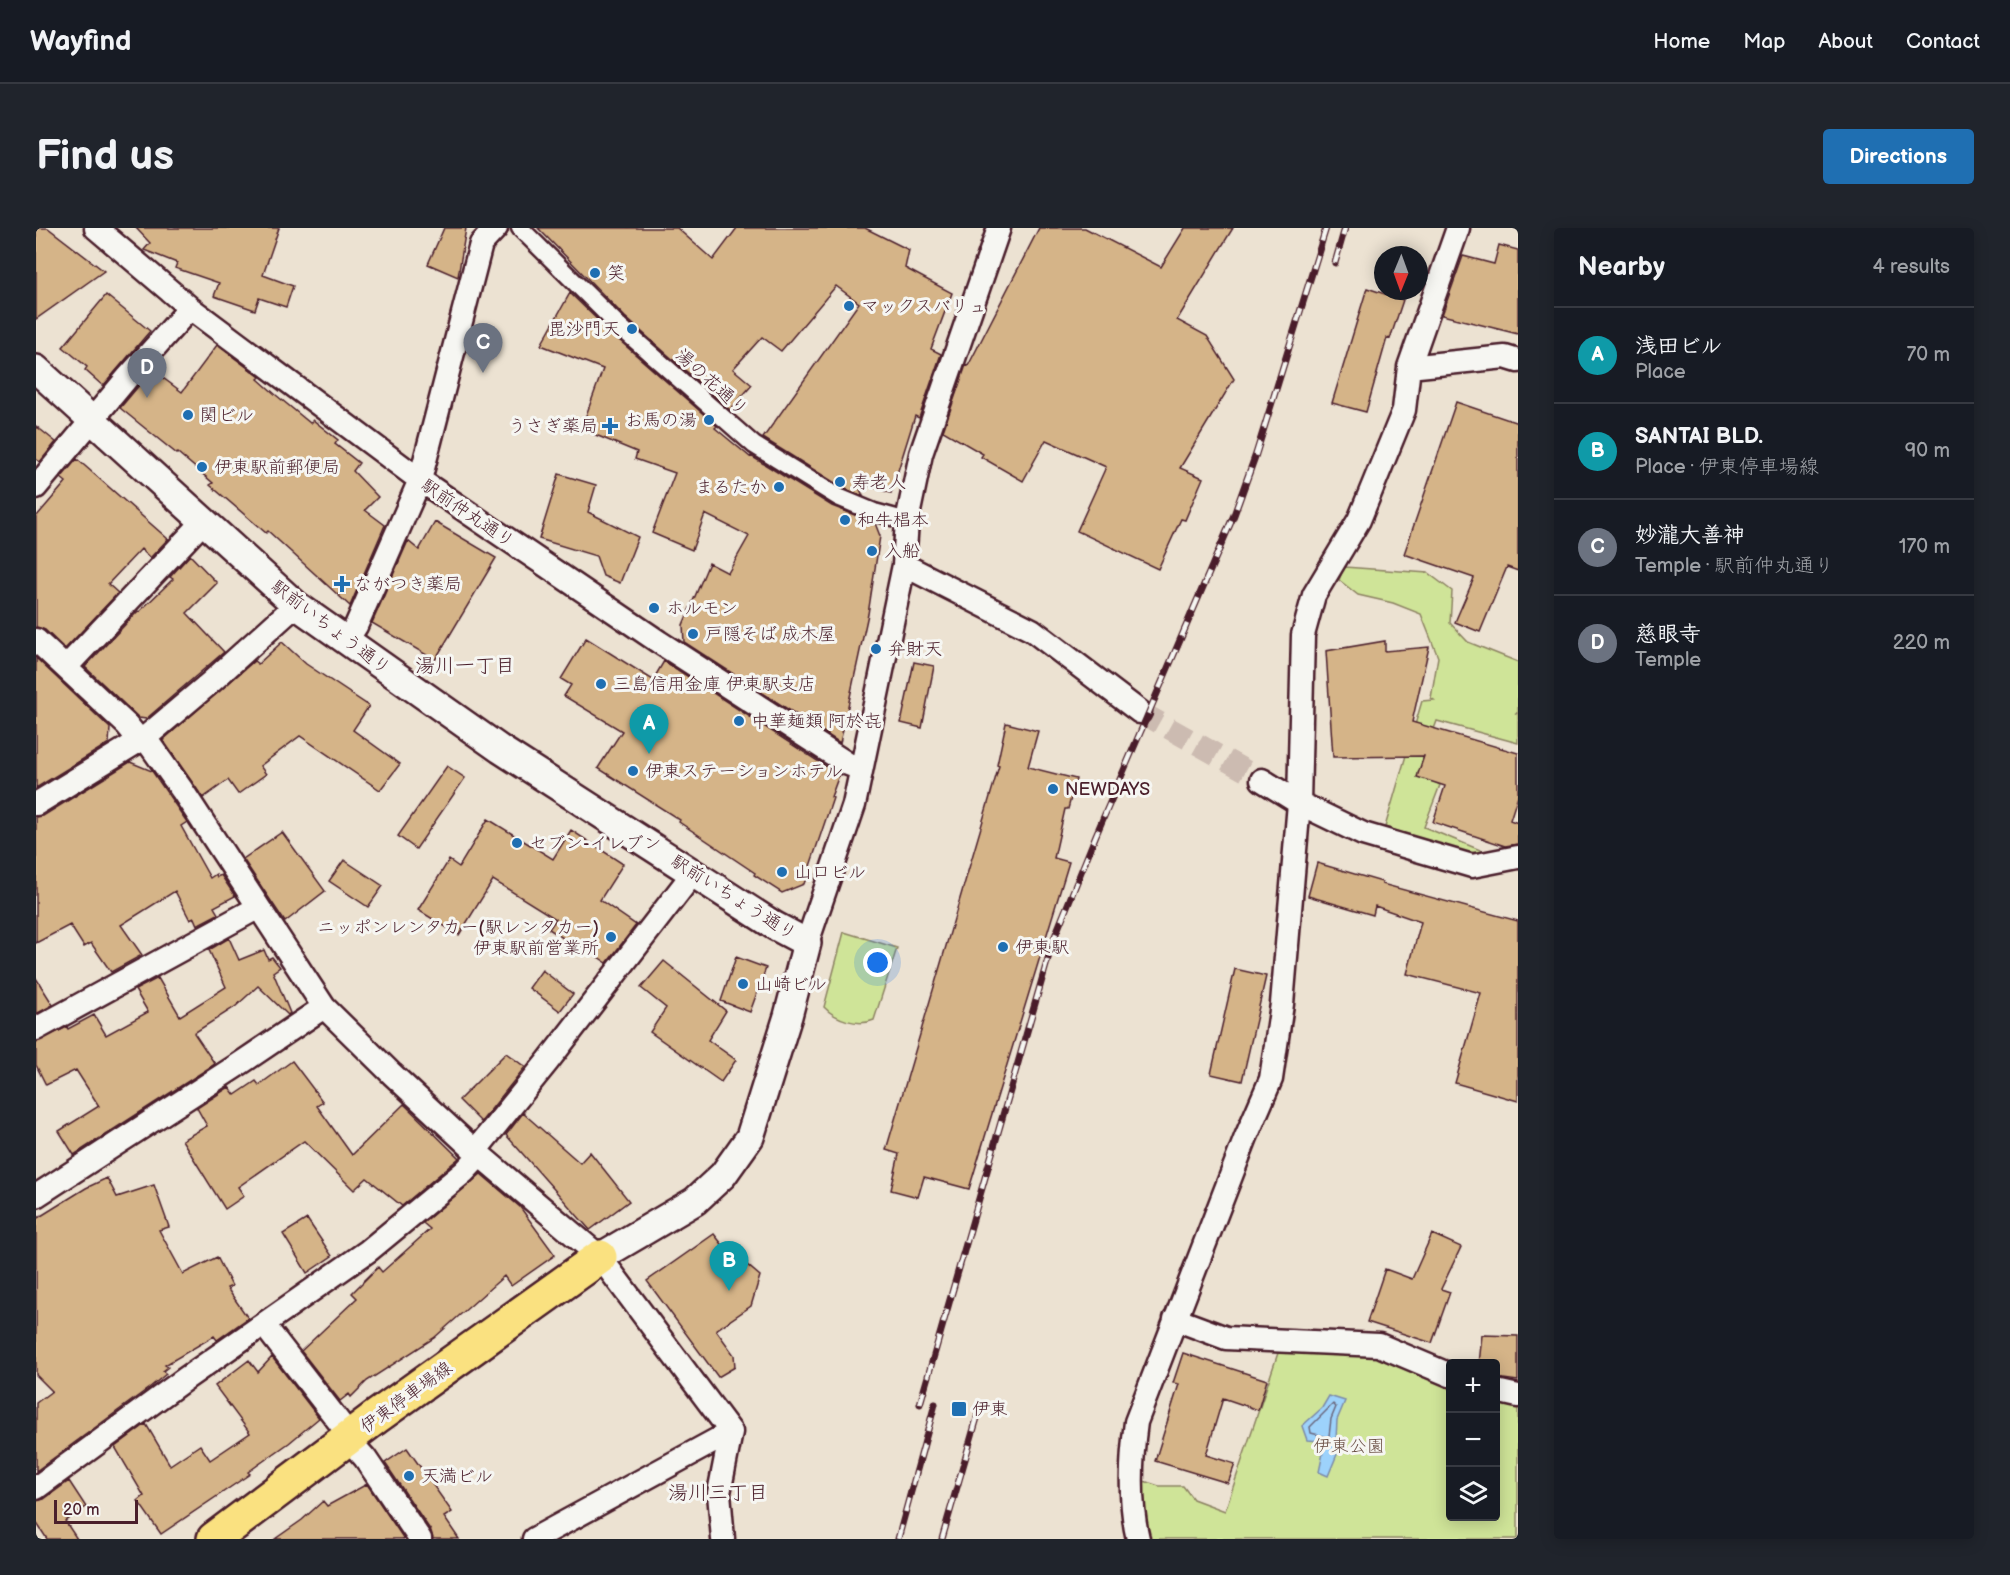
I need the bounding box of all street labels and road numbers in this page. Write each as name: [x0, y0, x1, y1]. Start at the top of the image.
street label: 湯の花通り: [671, 344, 752, 420]
street label: 駅前仲丸通り: [417, 475, 518, 552]
street label: 駅前いちょう通り: [267, 576, 395, 679]
street label: 駅前いちょう通り: [667, 850, 800, 944]
street label: 伊東停車場線: [356, 1357, 456, 1438]

